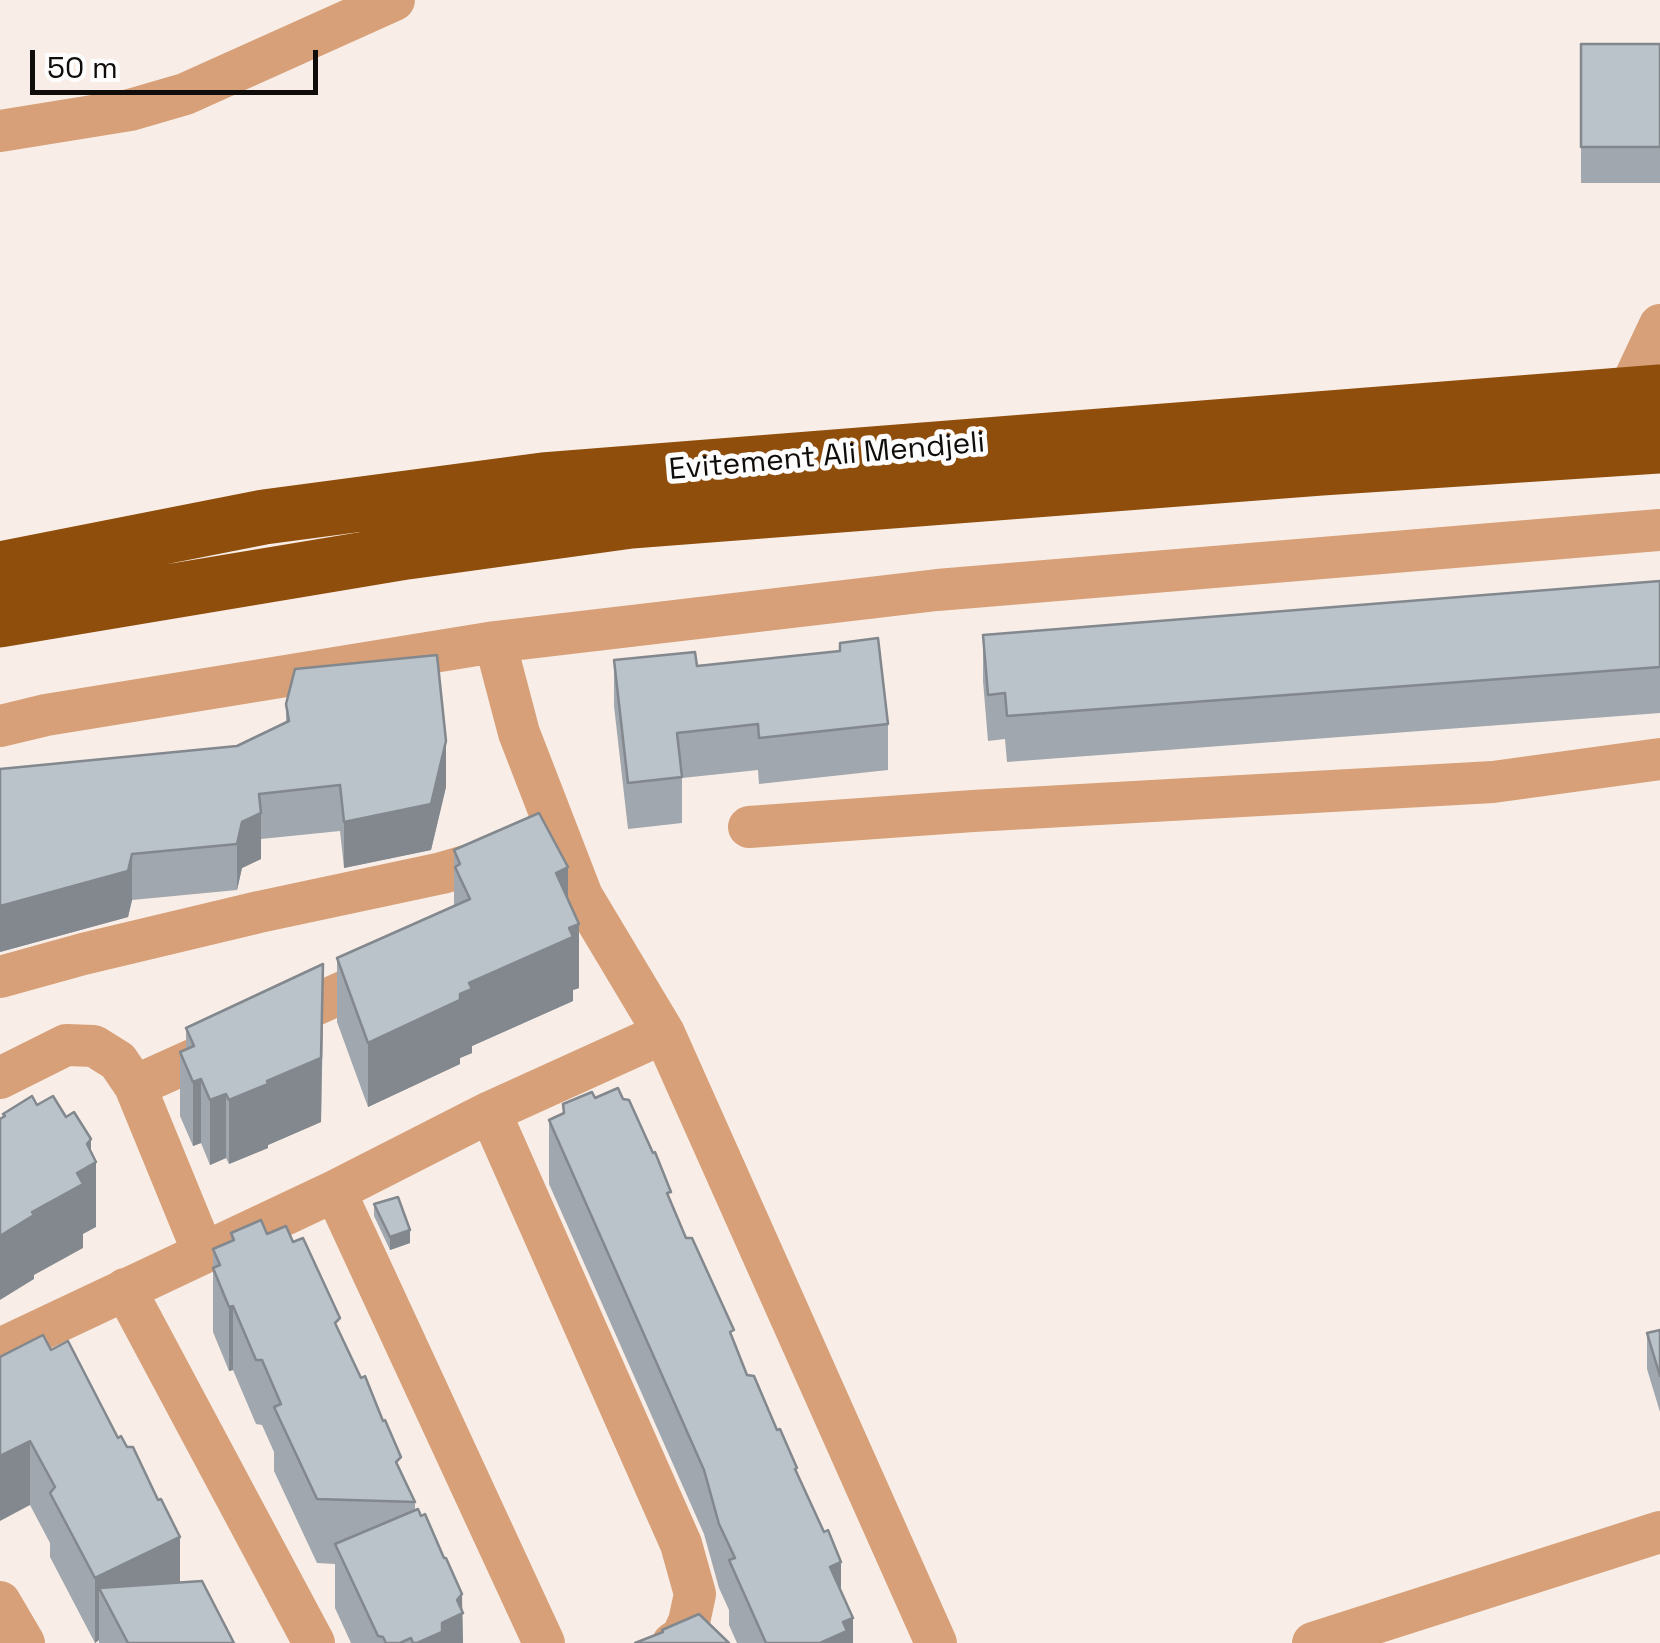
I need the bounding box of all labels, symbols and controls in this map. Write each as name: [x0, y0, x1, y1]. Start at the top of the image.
scale bar: [35, 30, 322, 92]
text: 50 m: [47, 48, 118, 87]
street label: Evitement Ali Mendjeli: [667, 425, 987, 489]

